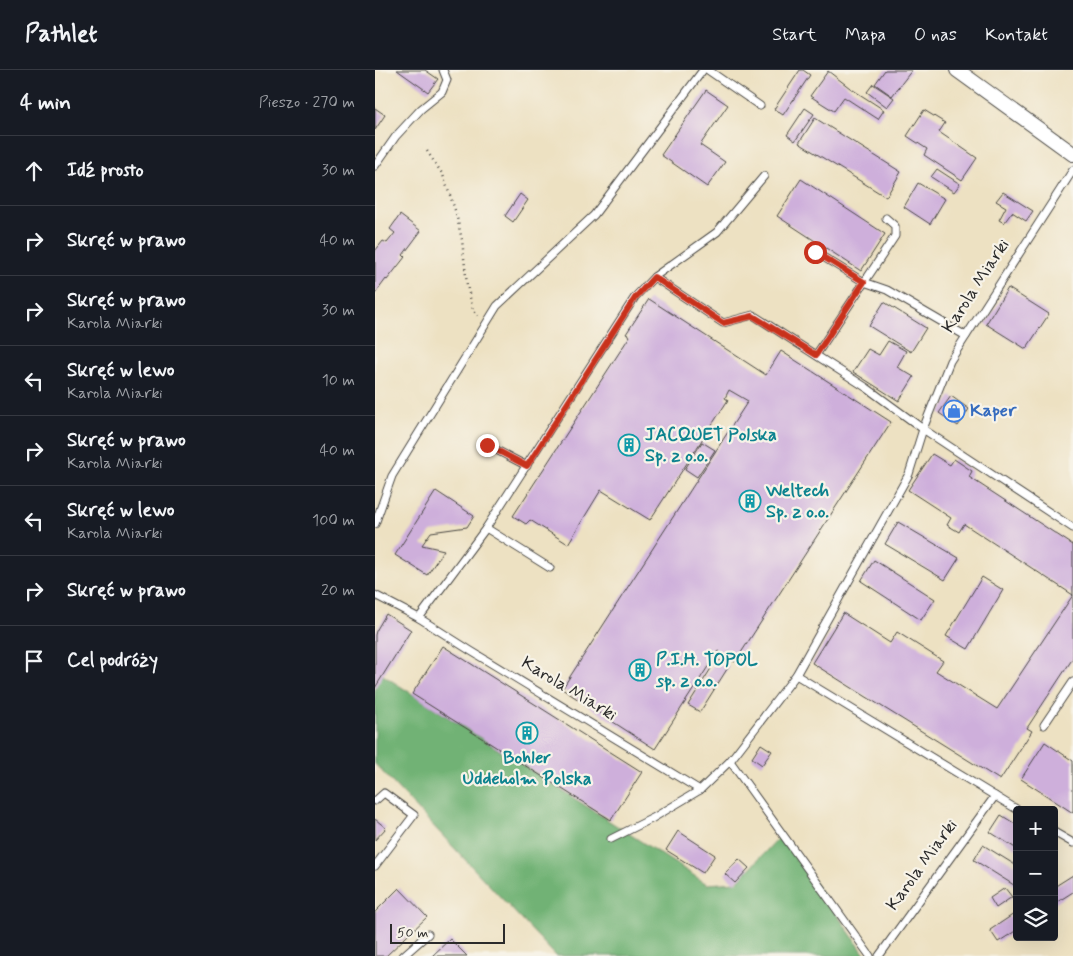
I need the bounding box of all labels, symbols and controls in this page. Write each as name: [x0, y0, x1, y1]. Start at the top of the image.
text: Pathlet: [25, 19, 97, 50]
text: Start: [772, 23, 817, 47]
text: Mapa: [845, 23, 886, 47]
text: O nas: [914, 23, 957, 47]
text: Kontakt: [985, 23, 1048, 47]
text: 4 min: [20, 89, 71, 117]
text: Pieszo · 270 m: [259, 92, 355, 113]
icon: ahead: [20, 157, 48, 185]
text: Idź prosto: [67, 158, 144, 183]
text: 30 m: [322, 160, 355, 181]
icon: right: [20, 227, 48, 255]
text: Skręć w prawo: [67, 228, 186, 253]
text: 40 m: [319, 230, 355, 251]
street label: Karola Miarki: [937, 234, 1015, 338]
route start: [804, 241, 827, 264]
text: Skręć w prawo: [67, 288, 186, 313]
icon: right: [20, 297, 48, 325]
text: 30 m: [322, 300, 355, 321]
text: Karola Miarki: [67, 313, 163, 334]
text: Skręć w lewo: [67, 358, 175, 383]
icon: left: [20, 367, 48, 395]
text: 10 m: [322, 370, 355, 391]
text: Karola Miarki: [67, 383, 163, 404]
shop icon: Kaper: [942, 399, 966, 423]
place label: Kaper: [970, 399, 1017, 423]
place label: JACQUET Polska Sp. z o.o.: [645, 423, 777, 468]
text: Skręć w prawo: [67, 428, 186, 453]
building icon: JACQUET Polska Sp. z o.o.: [617, 433, 641, 457]
route end: [476, 434, 499, 457]
icon: right: [20, 437, 48, 465]
text: 40 m: [319, 440, 355, 461]
text: Karola Miarki: [67, 453, 163, 474]
place label: Weltech Sp. z o.o.: [765, 479, 829, 524]
building icon: Weltech Sp. z o.o.: [738, 489, 762, 513]
text: Skręć w lewo: [67, 498, 175, 523]
icon: left: [20, 507, 48, 535]
text: 100 m: [312, 510, 355, 531]
text: Karola Miarki: [67, 523, 163, 544]
icon: right: [20, 577, 48, 605]
text: Skręć w prawo: [67, 578, 186, 603]
text: 20 m: [321, 580, 355, 601]
icon: arrive: [20, 647, 48, 675]
text: Cel podróży: [67, 648, 158, 673]
place label: P.I.H. TOPOL sp. z o.o.: [655, 648, 758, 693]
street label: Karola Miarki: [517, 651, 621, 727]
building icon: P.I.H. TOPOL sp. z o.o.: [628, 658, 652, 682]
building icon: Bohler Uddeholm Polska: [515, 721, 539, 745]
place label: Bohler Uddeholm Polska: [462, 746, 592, 791]
map controls: [1013, 806, 1058, 941]
button: +: [1013, 806, 1058, 851]
street label: Karola Miarki: [881, 814, 963, 916]
button: −: [1013, 851, 1058, 896]
button: layers: [1013, 896, 1058, 941]
scale bar: [390, 921, 505, 944]
text: 50 m: [397, 924, 428, 942]

